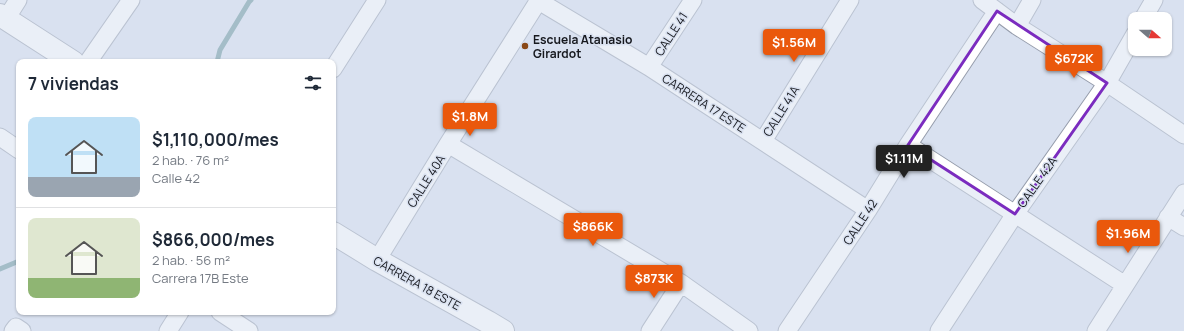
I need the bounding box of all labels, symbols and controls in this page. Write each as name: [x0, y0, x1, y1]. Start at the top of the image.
street label: CALLE 41: [650, 9, 692, 59]
north arrow: [1128, 12, 1172, 56]
map controls: [1128, 12, 1172, 56]
pin: $1.56M: [761, 29, 827, 63]
place label: Escuela Atanasio Girardot: [533, 31, 632, 62]
text: $1.56M: [772, 33, 816, 51]
marker: Escuela Atanasio Girardot: [520, 41, 530, 51]
pin: $672K: [1046, 45, 1102, 79]
text: $672K: [1054, 49, 1094, 67]
street label: CARRERA 17 ESTE: [659, 70, 749, 136]
text: 7 viviendas: [28, 72, 119, 95]
icon: filters: [302, 72, 324, 94]
street label: CALLE 41A: [759, 82, 803, 140]
pin: $1.8M: [442, 103, 498, 137]
text: $1.8M: [452, 107, 488, 125]
text: $1,110,000/mes: [152, 128, 279, 151]
icon: home: [60, 133, 108, 181]
pin: $1.11M: [871, 145, 937, 179]
text: $1.11M: [885, 149, 923, 167]
text: 2 hab. · 76 m²: [152, 151, 229, 169]
street label: CALLE 40A: [403, 151, 449, 211]
street label: CALLE 42A: [1013, 153, 1061, 211]
text: Calle 42: [152, 169, 200, 187]
street label: CALLE 42: [839, 196, 881, 248]
pin: $866K: [565, 213, 621, 247]
text: $866K: [573, 217, 613, 235]
pin: $1.96M: [1095, 220, 1161, 254]
text: $1.96M: [1106, 224, 1150, 242]
text: $866,000/mes: [152, 228, 274, 251]
icon: home: [60, 234, 108, 282]
text: 2 hab. · 56 m²: [152, 251, 230, 269]
street label: CARRERA 18 ESTE: [370, 252, 464, 314]
pin: $873K: [626, 265, 682, 299]
text: Carrera 17B Este: [152, 269, 249, 287]
text: $873K: [634, 269, 674, 287]

